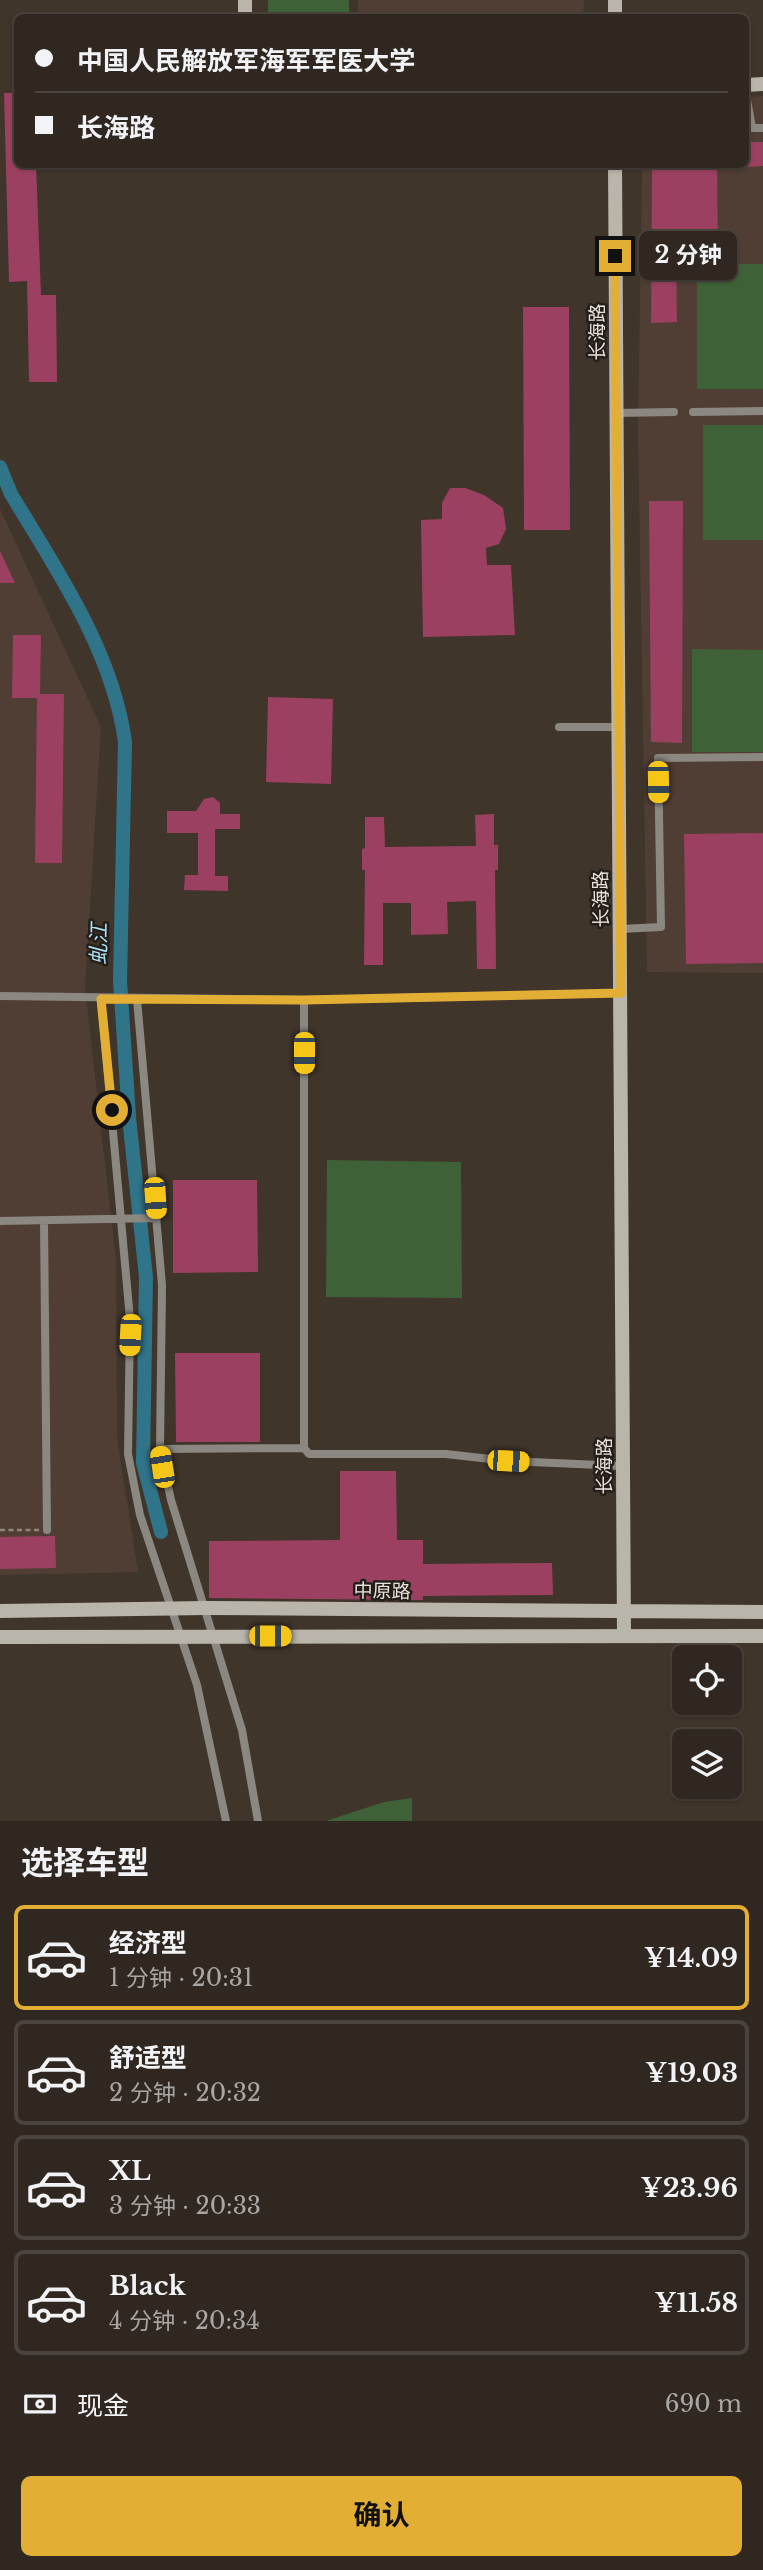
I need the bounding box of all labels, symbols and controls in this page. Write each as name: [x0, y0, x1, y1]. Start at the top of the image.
text: 中国人民解放军海军军医大学: [77, 45, 415, 77]
text: 长海路: [77, 112, 155, 144]
callout: 2 分钟: [640, 232, 738, 280]
route end: [599, 240, 631, 272]
text: 2 分钟: [654, 241, 722, 269]
street label: 长海路: [586, 303, 609, 361]
car: [648, 761, 669, 803]
street label: 长海路: [589, 870, 613, 928]
water label: 虬江: [86, 921, 112, 965]
car: [294, 1032, 315, 1074]
route start: [96, 1094, 128, 1126]
car: [144, 1176, 167, 1220]
car: [119, 1313, 142, 1357]
street label: 长海路: [593, 1437, 616, 1495]
car: [149, 1445, 176, 1489]
car: [487, 1449, 530, 1473]
street label: 中原路: [353, 1579, 411, 1603]
car: [250, 1626, 292, 1647]
map controls: [672, 1645, 742, 1799]
button: locate: [672, 1645, 742, 1715]
button: layers: [672, 1729, 742, 1799]
text: 选择车型: [21, 1843, 149, 1883]
icon: car: [25, 1926, 88, 1989]
text: 经济型: [109, 1927, 187, 1959]
text: ¥14.09: [644, 1942, 738, 1974]
text: 1 分钟 · 20:31: [109, 1964, 253, 1992]
icon: car: [25, 2041, 88, 2104]
text: 舒适型: [109, 2042, 187, 2074]
text: ¥19.03: [645, 2057, 738, 2089]
text: 2 分钟 · 20:32: [109, 2079, 261, 2107]
text: XL: [109, 2155, 151, 2187]
icon: car: [25, 2156, 88, 2219]
text: ¥23.96: [641, 2172, 738, 2204]
text: 3 分钟 · 20:33: [109, 2192, 261, 2220]
text: Black: [109, 2270, 186, 2302]
icon: car: [25, 2271, 88, 2334]
text: ¥11.58: [654, 2287, 738, 2319]
text: 4 分钟 · 20:34: [109, 2307, 260, 2335]
icon: cash: [21, 2385, 59, 2423]
text: 现金: [77, 2390, 129, 2422]
text: 690 m: [665, 2390, 742, 2418]
button: 确认: [21, 2476, 742, 2556]

